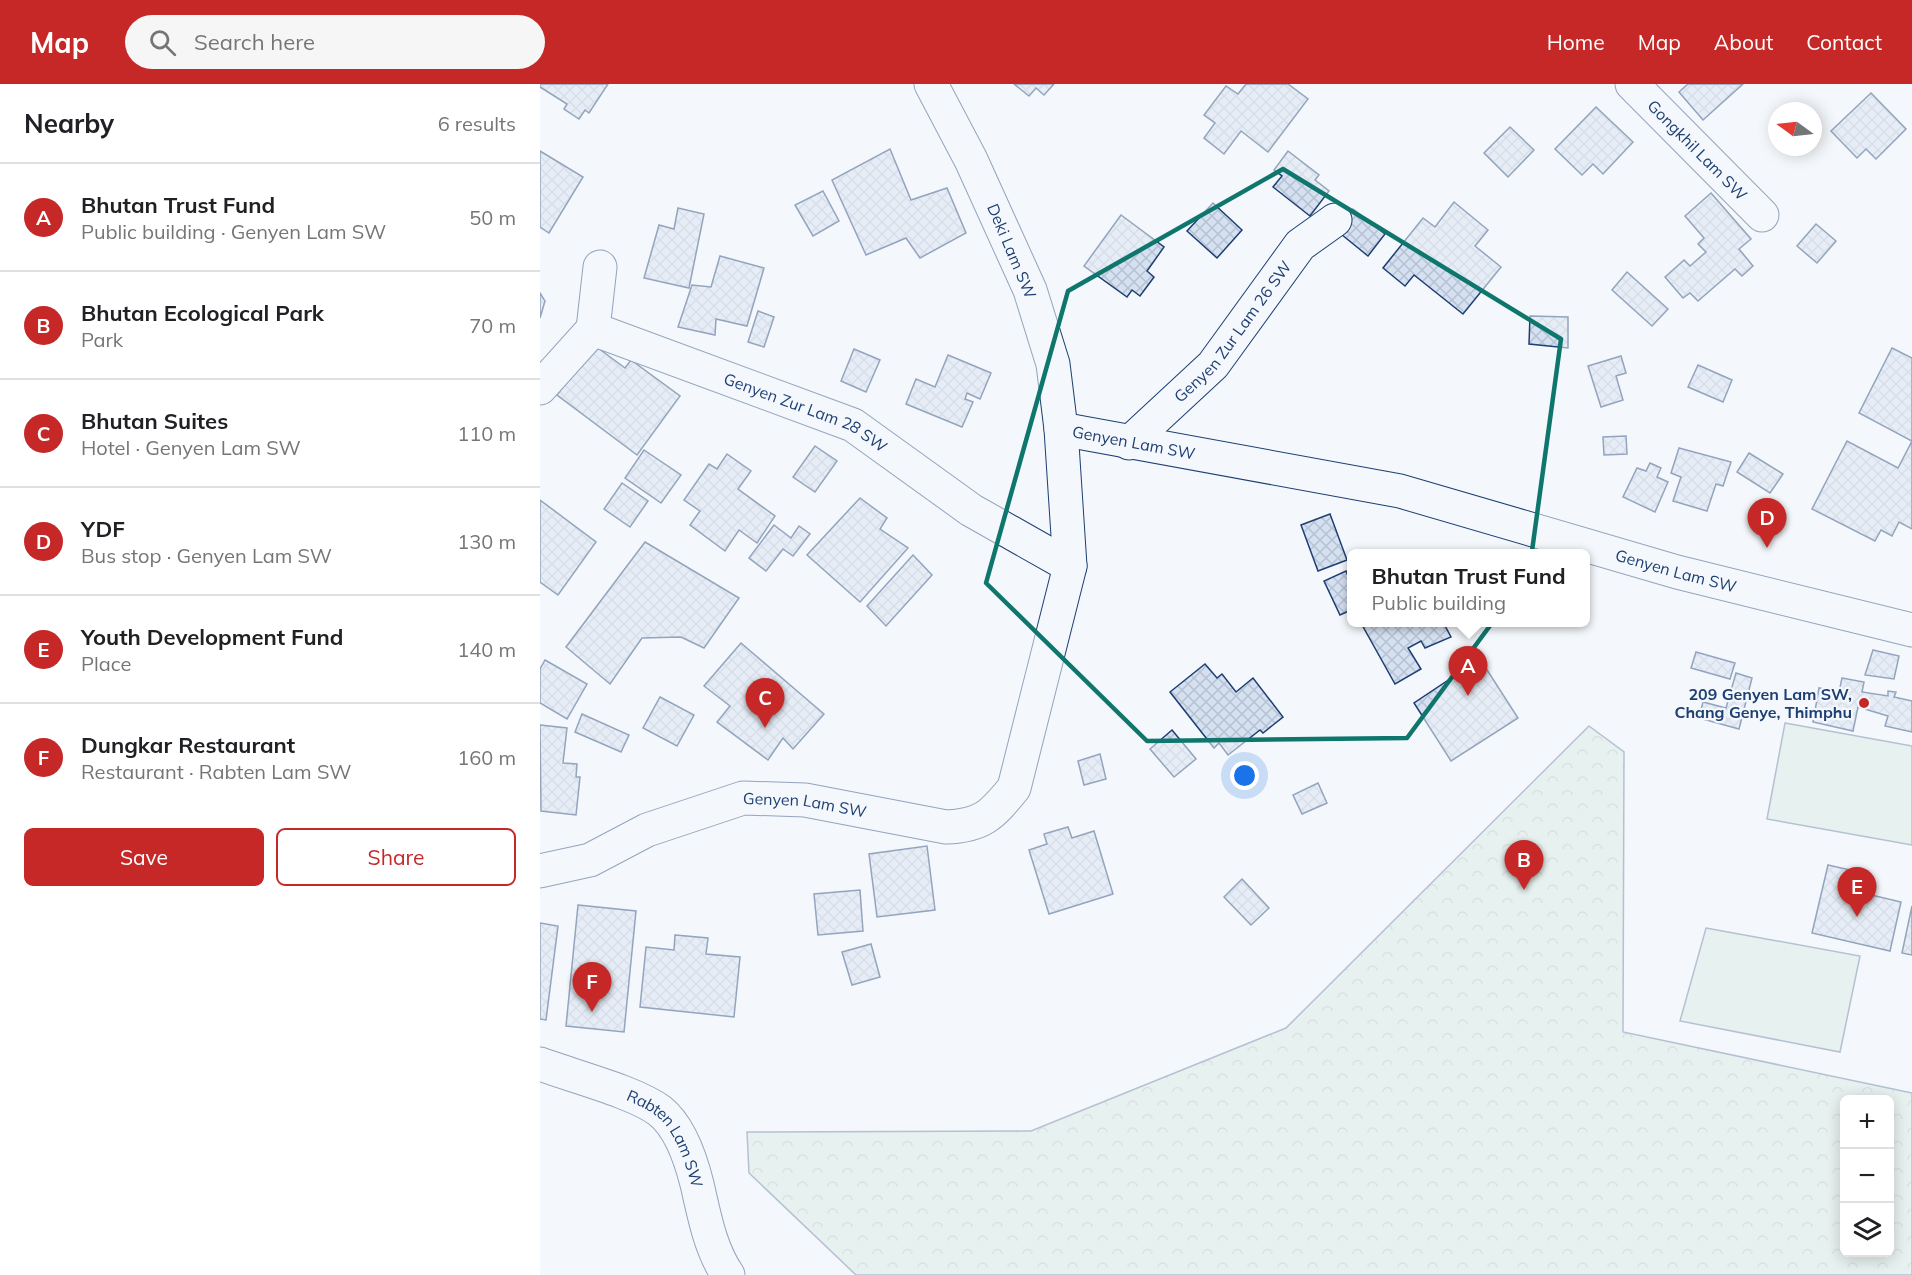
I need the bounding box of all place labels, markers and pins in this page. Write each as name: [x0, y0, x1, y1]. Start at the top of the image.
pin: D: [1748, 498, 1786, 548]
pin: A: [1448, 646, 1488, 696]
pin: C: [746, 678, 784, 728]
place label: 209 Genyen Lam SW, Chang Genye, Thimphu: [1674, 684, 1852, 722]
marker: 209 Genyen Lam SW, Chang Genye, Thimphu: [1857, 696, 1871, 710]
pin: B: [1504, 840, 1544, 890]
pin: E: [1838, 868, 1876, 917]
pin: F: [572, 962, 612, 1012]

